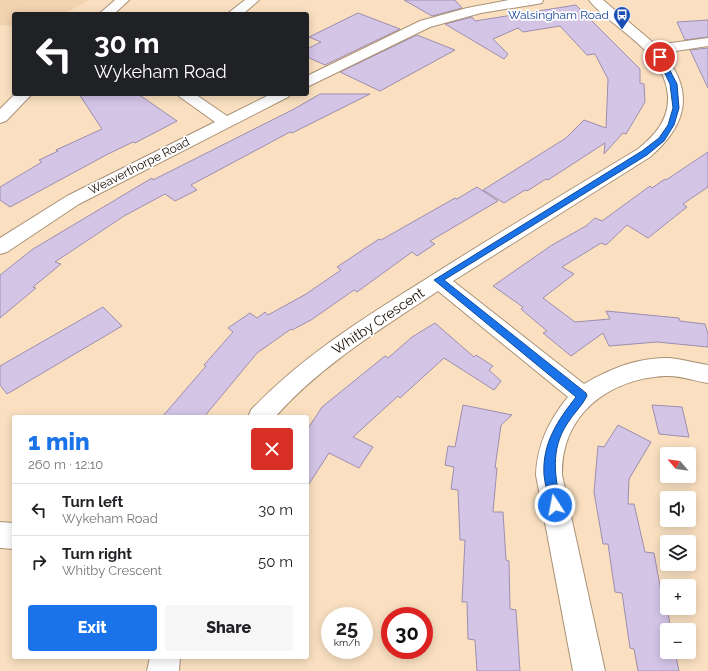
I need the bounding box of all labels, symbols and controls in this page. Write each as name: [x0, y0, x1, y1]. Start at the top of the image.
bus stop icon: Walsingham Road: [612, 5, 632, 30]
place label: Walsingham Road: [508, 8, 609, 22]
text: 30 m: [94, 27, 160, 60]
icon: left: [28, 28, 80, 80]
pin: [643, 40, 677, 74]
icon: arrive: [649, 46, 671, 68]
text: Wykeham Road: [94, 61, 227, 82]
street label: Weaverthorpe Road: [86, 135, 192, 197]
street label: Whitby Crescent: [329, 284, 427, 358]
text: 1 min: [28, 427, 90, 456]
button: close: [251, 428, 293, 470]
north arrow: [660, 447, 696, 483]
map controls: [660, 447, 696, 659]
text: 260 m · 12:10: [28, 457, 103, 472]
position arrow: [534, 484, 576, 526]
button: sound: [660, 491, 696, 527]
text: Turn left: [62, 493, 123, 511]
icon: left: [28, 499, 50, 521]
text: 30 m: [258, 501, 293, 519]
text: Wykeham Road: [62, 511, 158, 526]
button: layers: [660, 535, 696, 571]
text: Turn right: [62, 545, 132, 563]
icon: right: [28, 551, 50, 573]
text: 50 m: [258, 553, 293, 571]
text: Whitby Crescent: [62, 563, 162, 578]
button: +: [660, 579, 696, 615]
button: Exit: [28, 605, 157, 651]
button: Share: [165, 605, 293, 651]
speed limit sign: 30: [381, 607, 433, 659]
text: 25: [336, 616, 358, 640]
button: −: [660, 623, 696, 659]
text: km/h: [334, 637, 360, 648]

